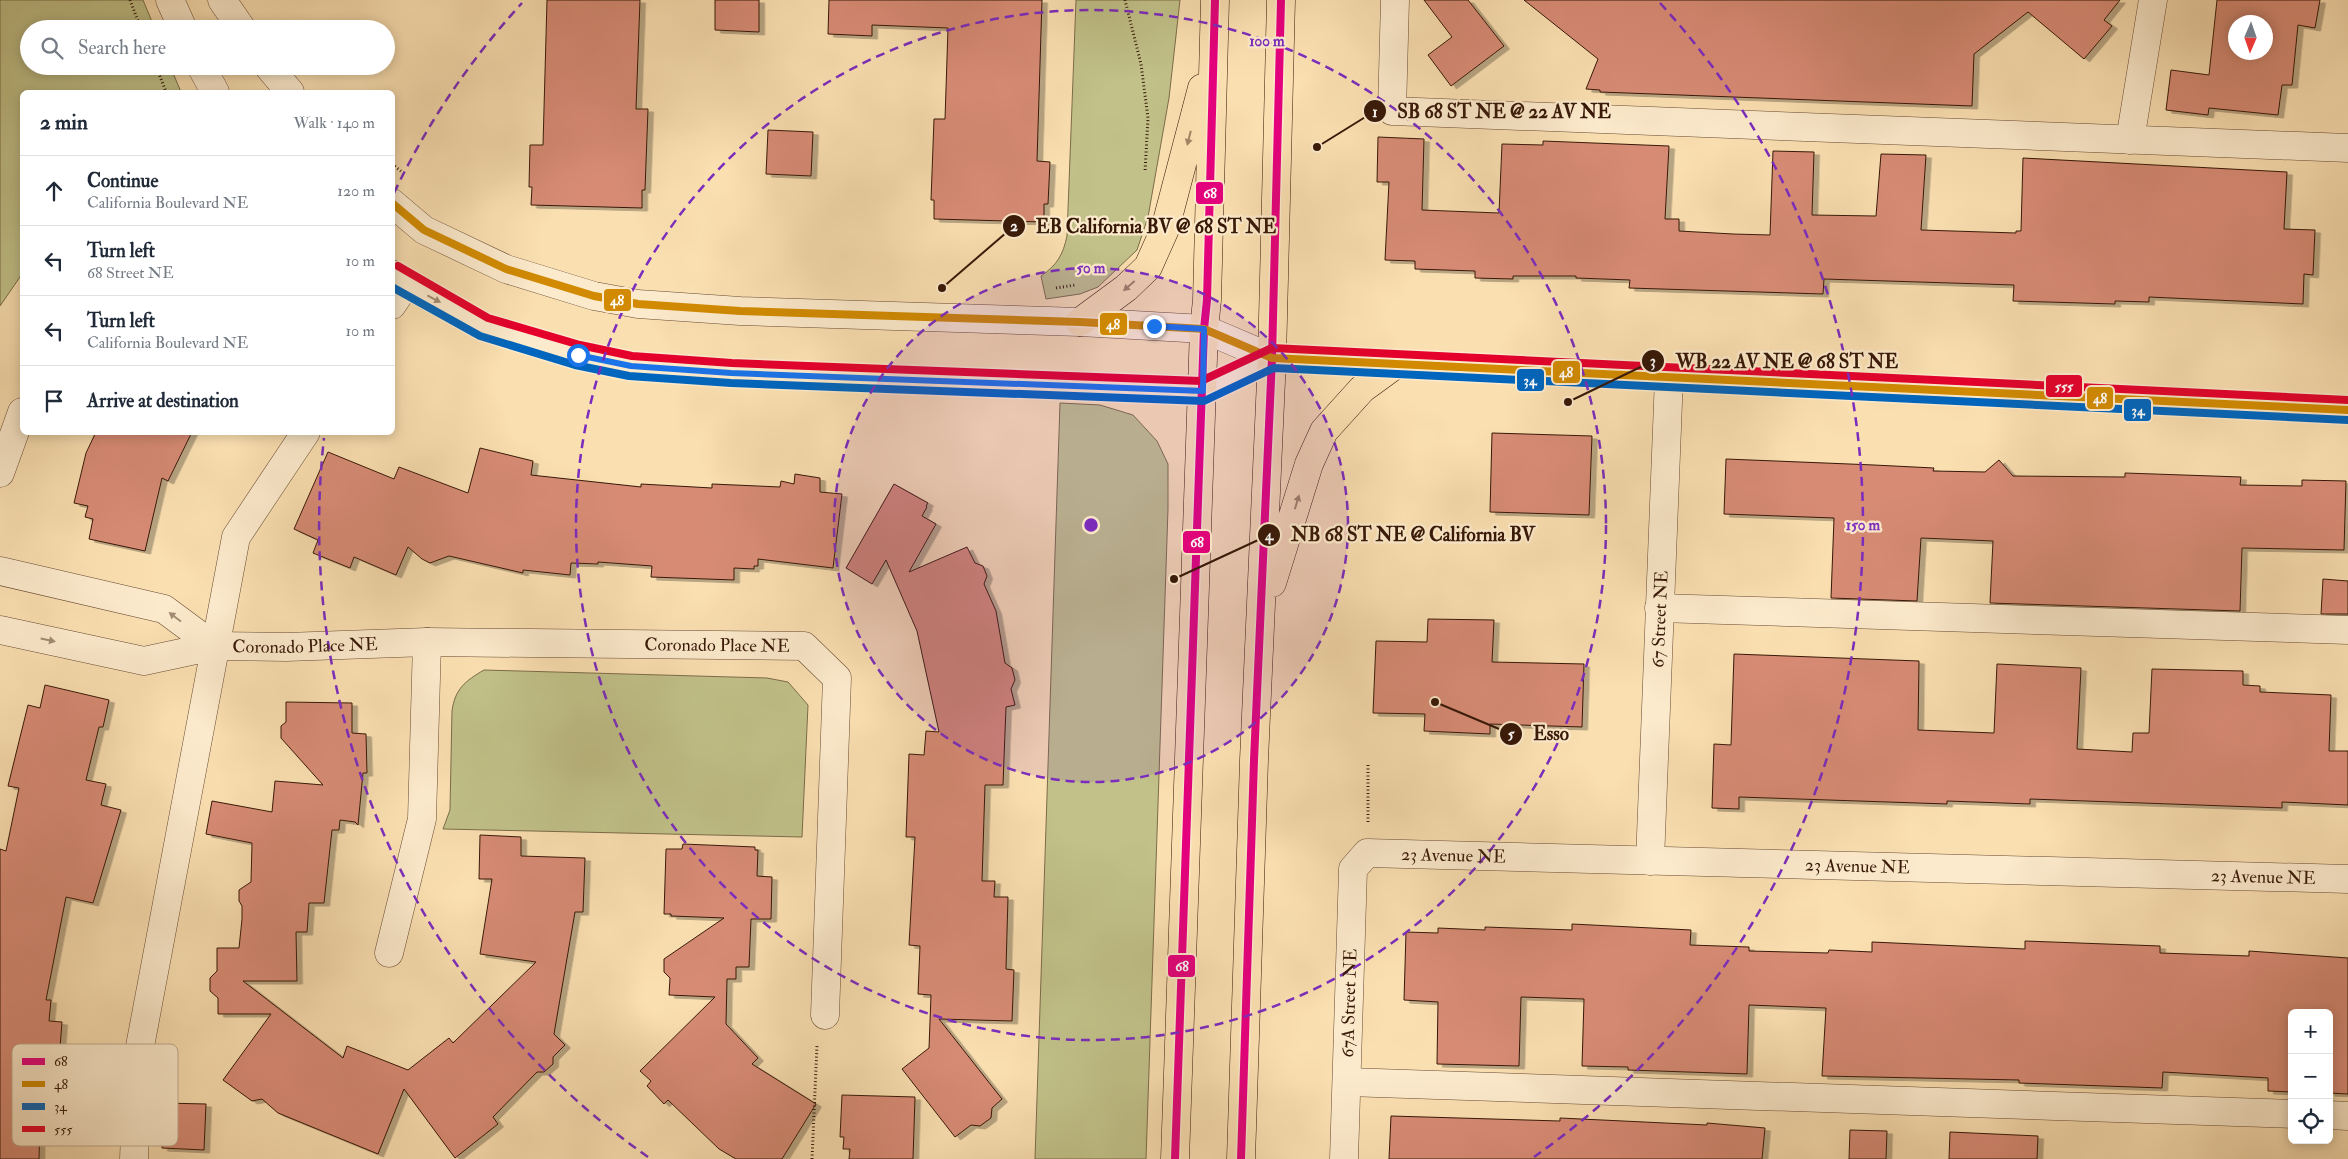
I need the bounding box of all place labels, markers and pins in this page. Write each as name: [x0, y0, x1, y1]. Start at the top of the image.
callout: SB 68 ST NE @ 22 AV NE: [1362, 94, 1621, 128]
callout: EB California BV @ 68 ST NE: [1001, 209, 1287, 243]
callout: WB 22 AV NE @ 68 ST NE: [1640, 344, 1908, 378]
centre of rings: [1082, 516, 1100, 534]
callout: NB 68 ST NE @ California BV: [1256, 518, 1545, 552]
callout: Esso: [1498, 717, 1579, 751]

